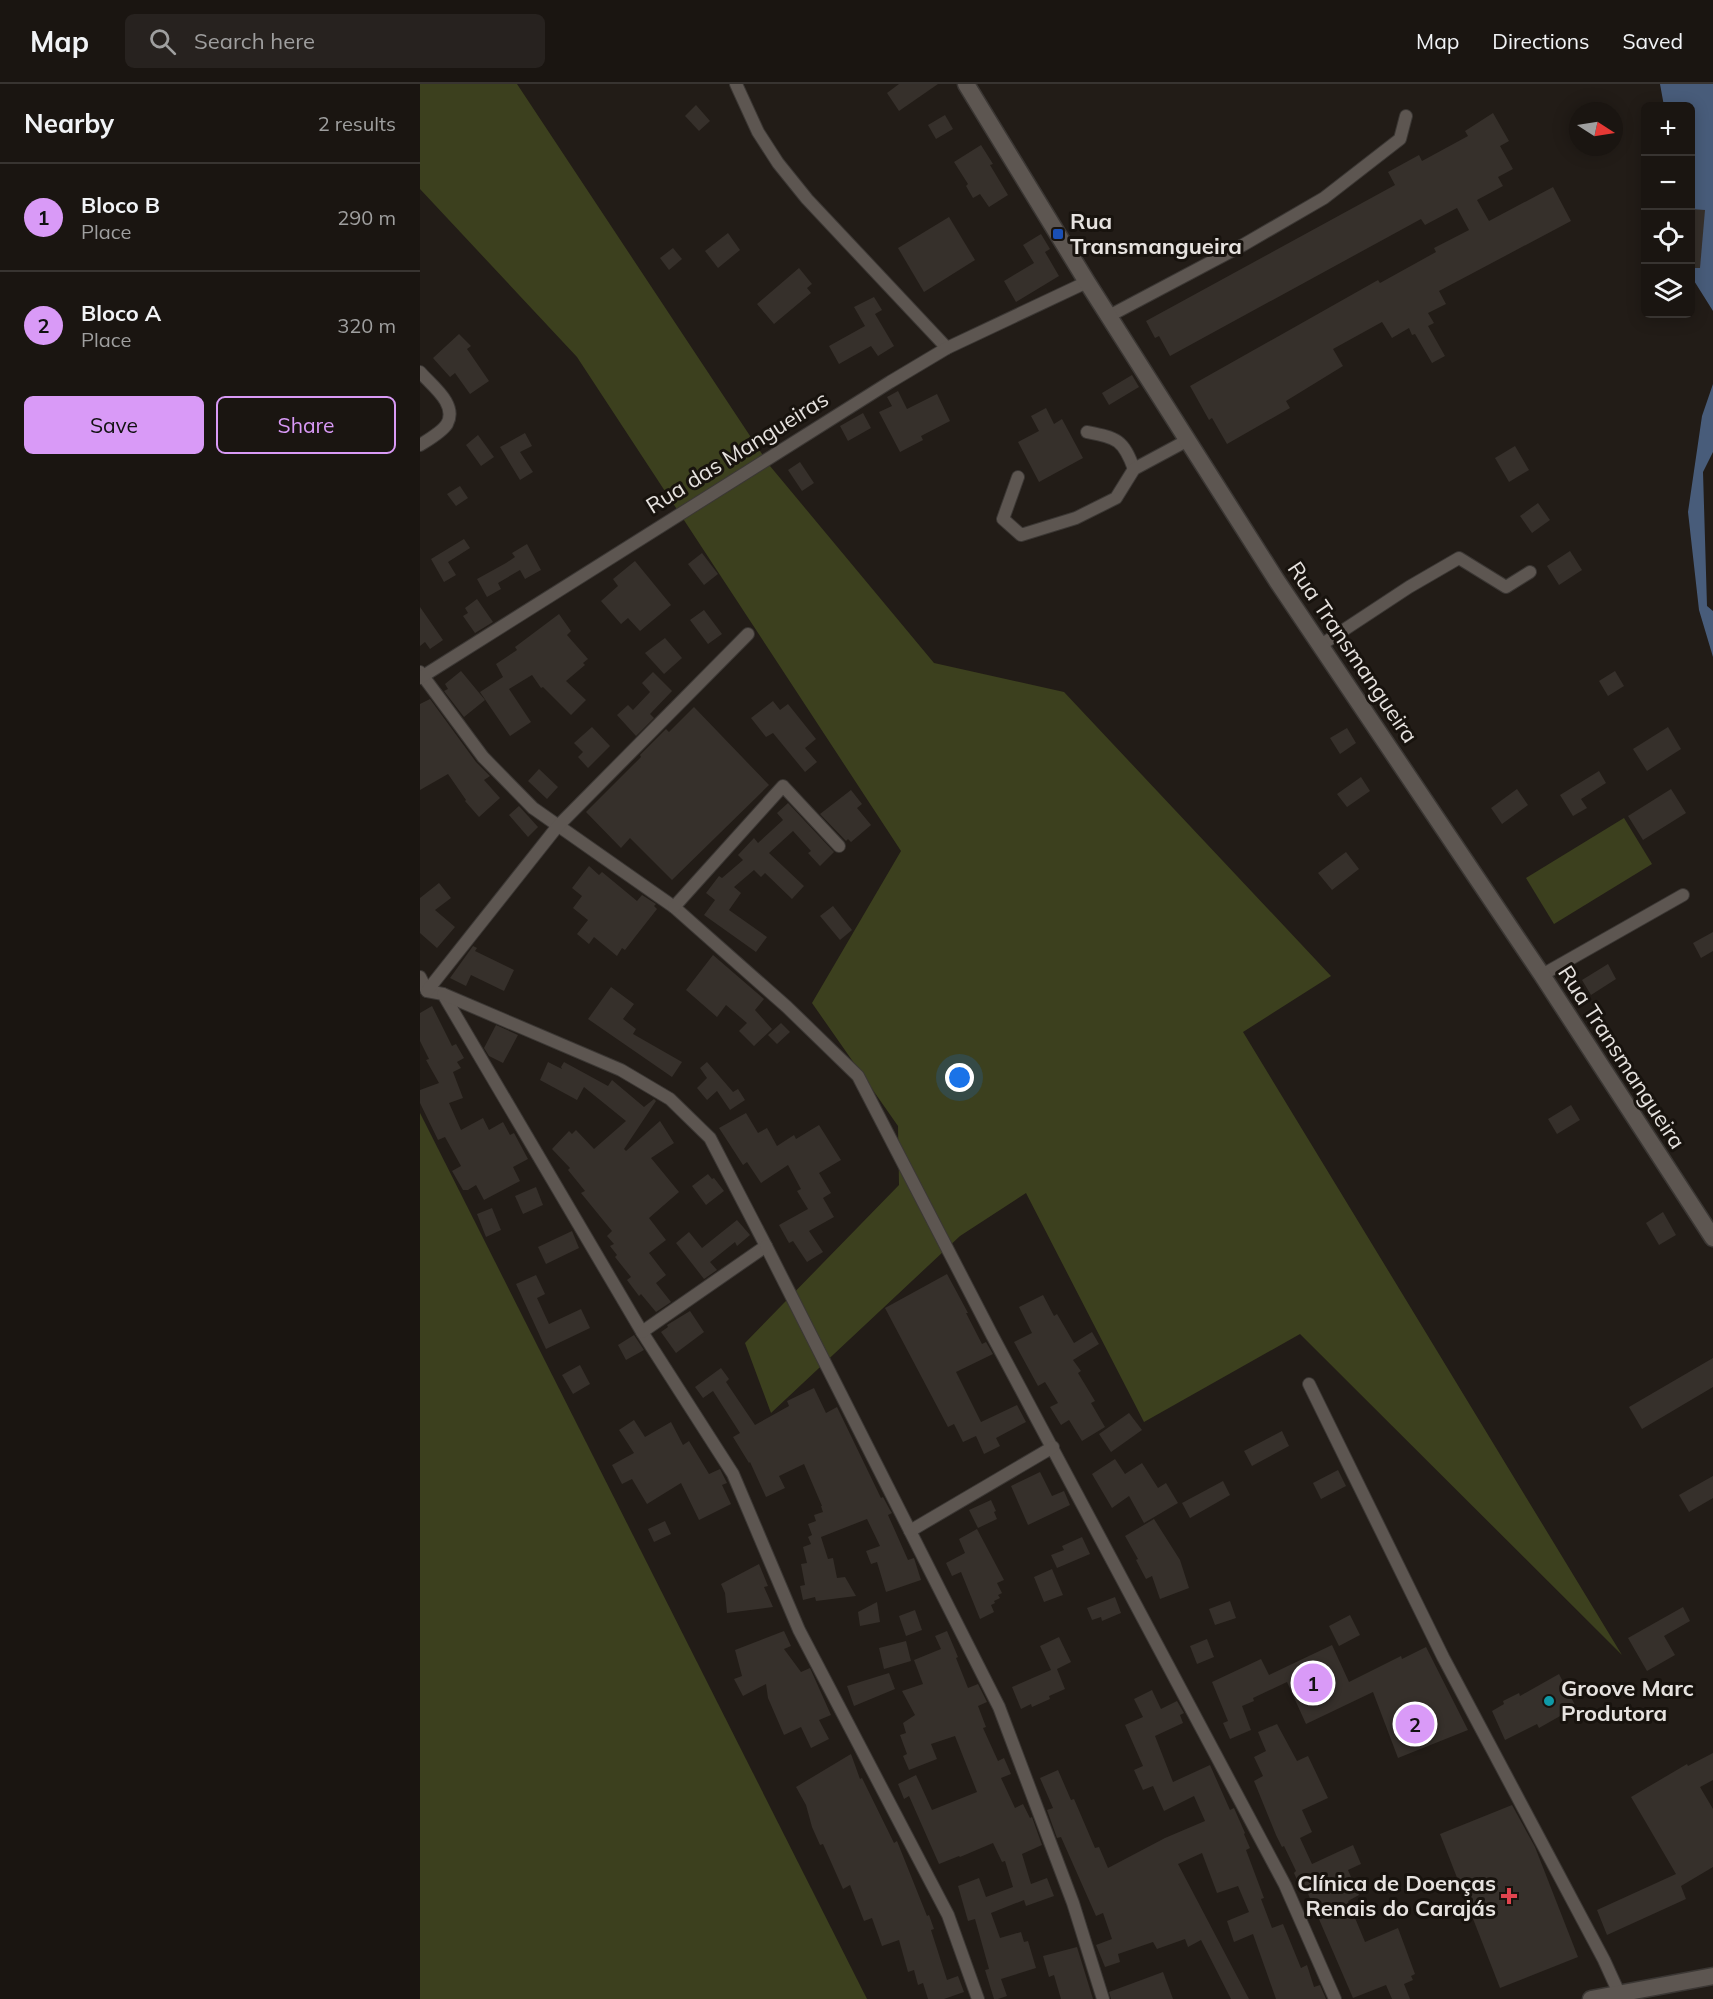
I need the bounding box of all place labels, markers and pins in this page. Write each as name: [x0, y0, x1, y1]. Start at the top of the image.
place label: Rua Transmangueira: [1070, 207, 1242, 260]
marker: Rua Transmangueira: [1051, 227, 1065, 241]
pin: 1: [1294, 1660, 1332, 1706]
place label: Groove Marc Produtora: [1561, 1674, 1694, 1727]
marker: Groove Marc Produtora: [1542, 1694, 1556, 1708]
pin: 2: [1396, 1702, 1434, 1746]
place label: Clínica de Doenças Renais do Carajás: [1297, 1869, 1496, 1922]
marker: Clínica de Doenças Renais do Carajás: [1500, 1887, 1518, 1905]

